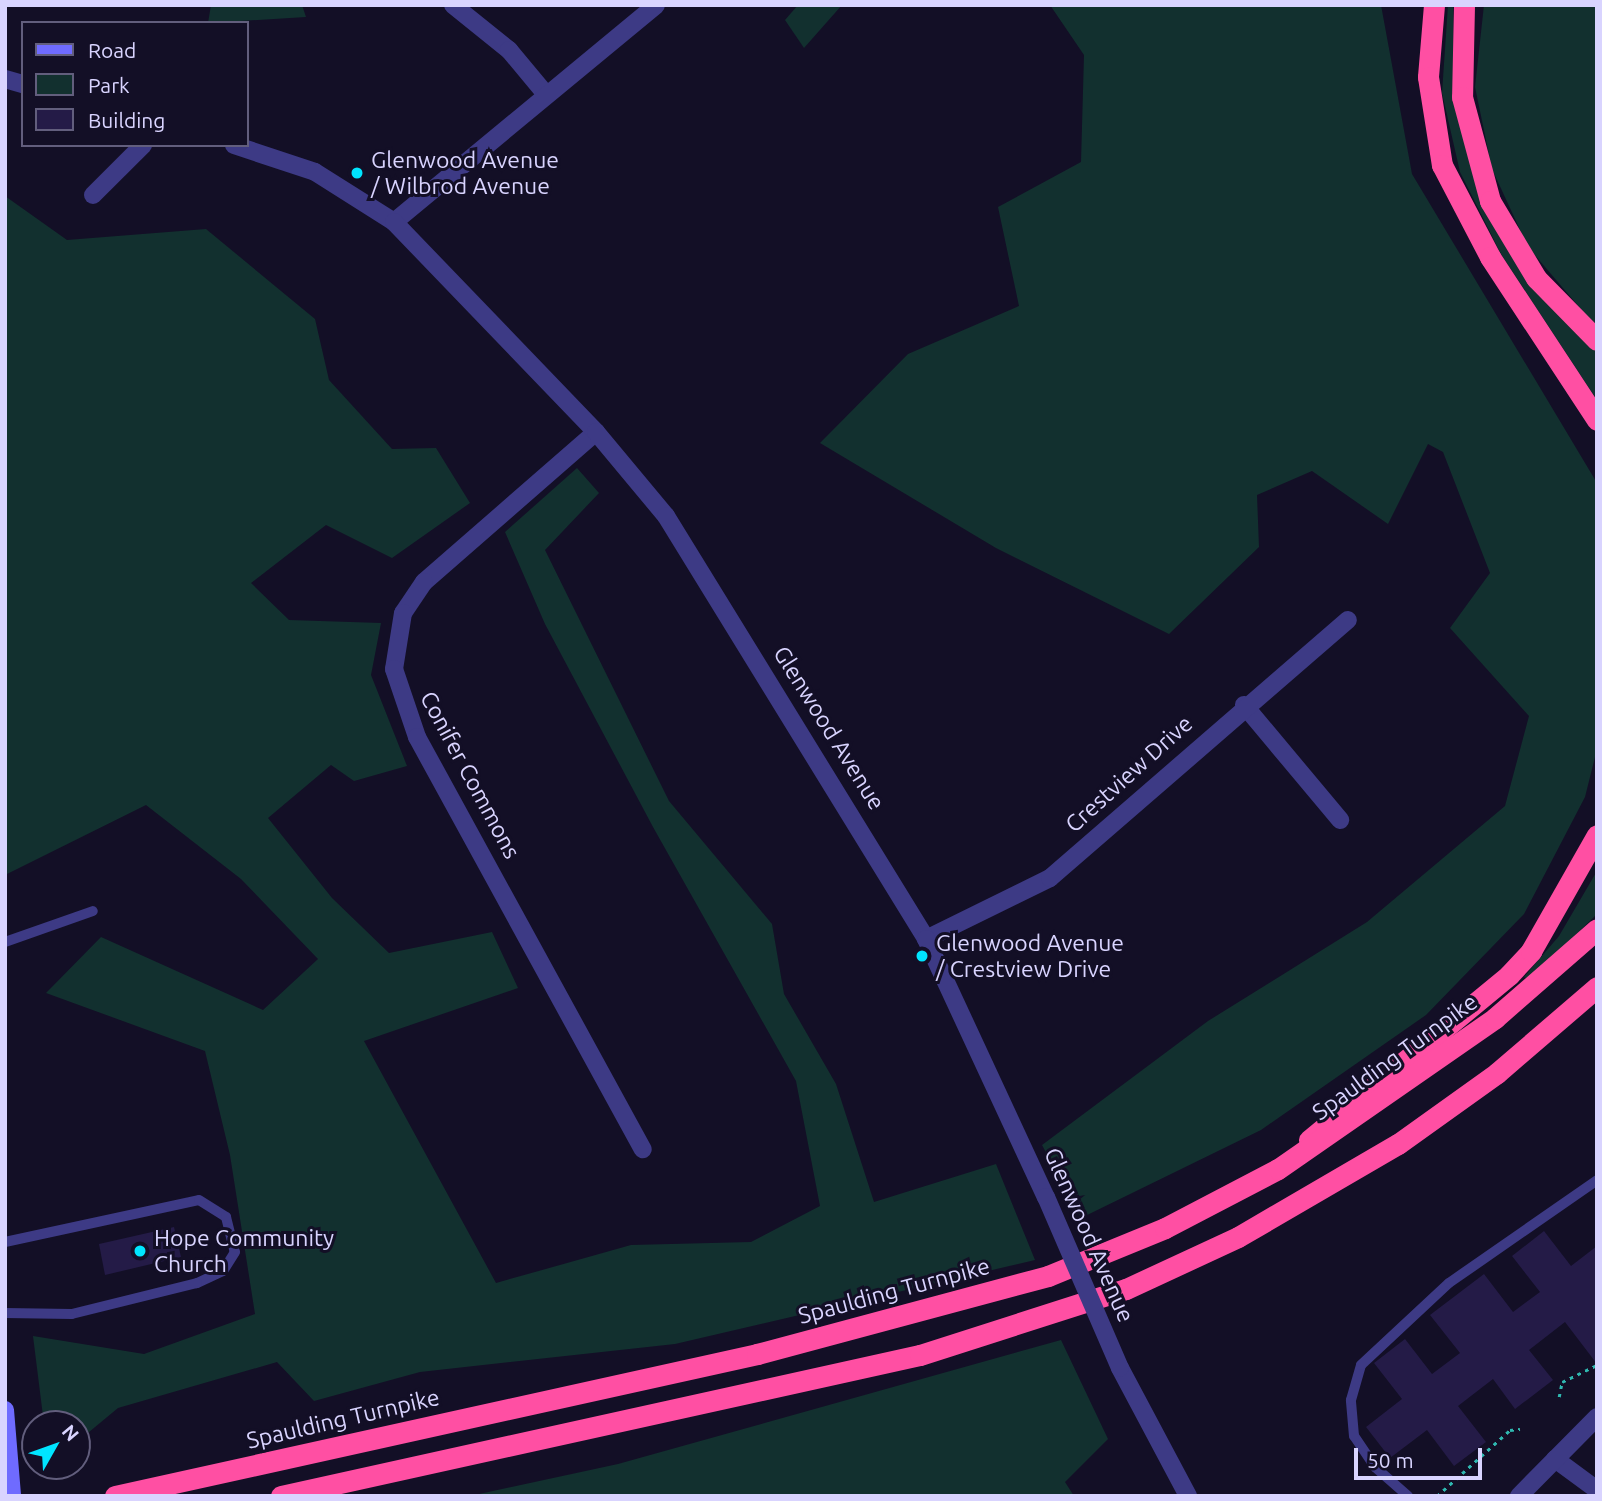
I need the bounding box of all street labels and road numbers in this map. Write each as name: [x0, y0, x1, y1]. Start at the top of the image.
street label: Glenwood Avenue: [767, 641, 891, 815]
street label: Conifer Commons: [414, 687, 526, 863]
street label: Crestview Drive: [1060, 710, 1198, 838]
street label: Spaulding Turnpike: [1307, 988, 1483, 1126]
street label: Glenwood Avenue: [1038, 1144, 1140, 1326]
street label: Spaulding Turnpike: [795, 1252, 993, 1330]
street label: Spaulding Turnpike: [244, 1383, 442, 1455]

